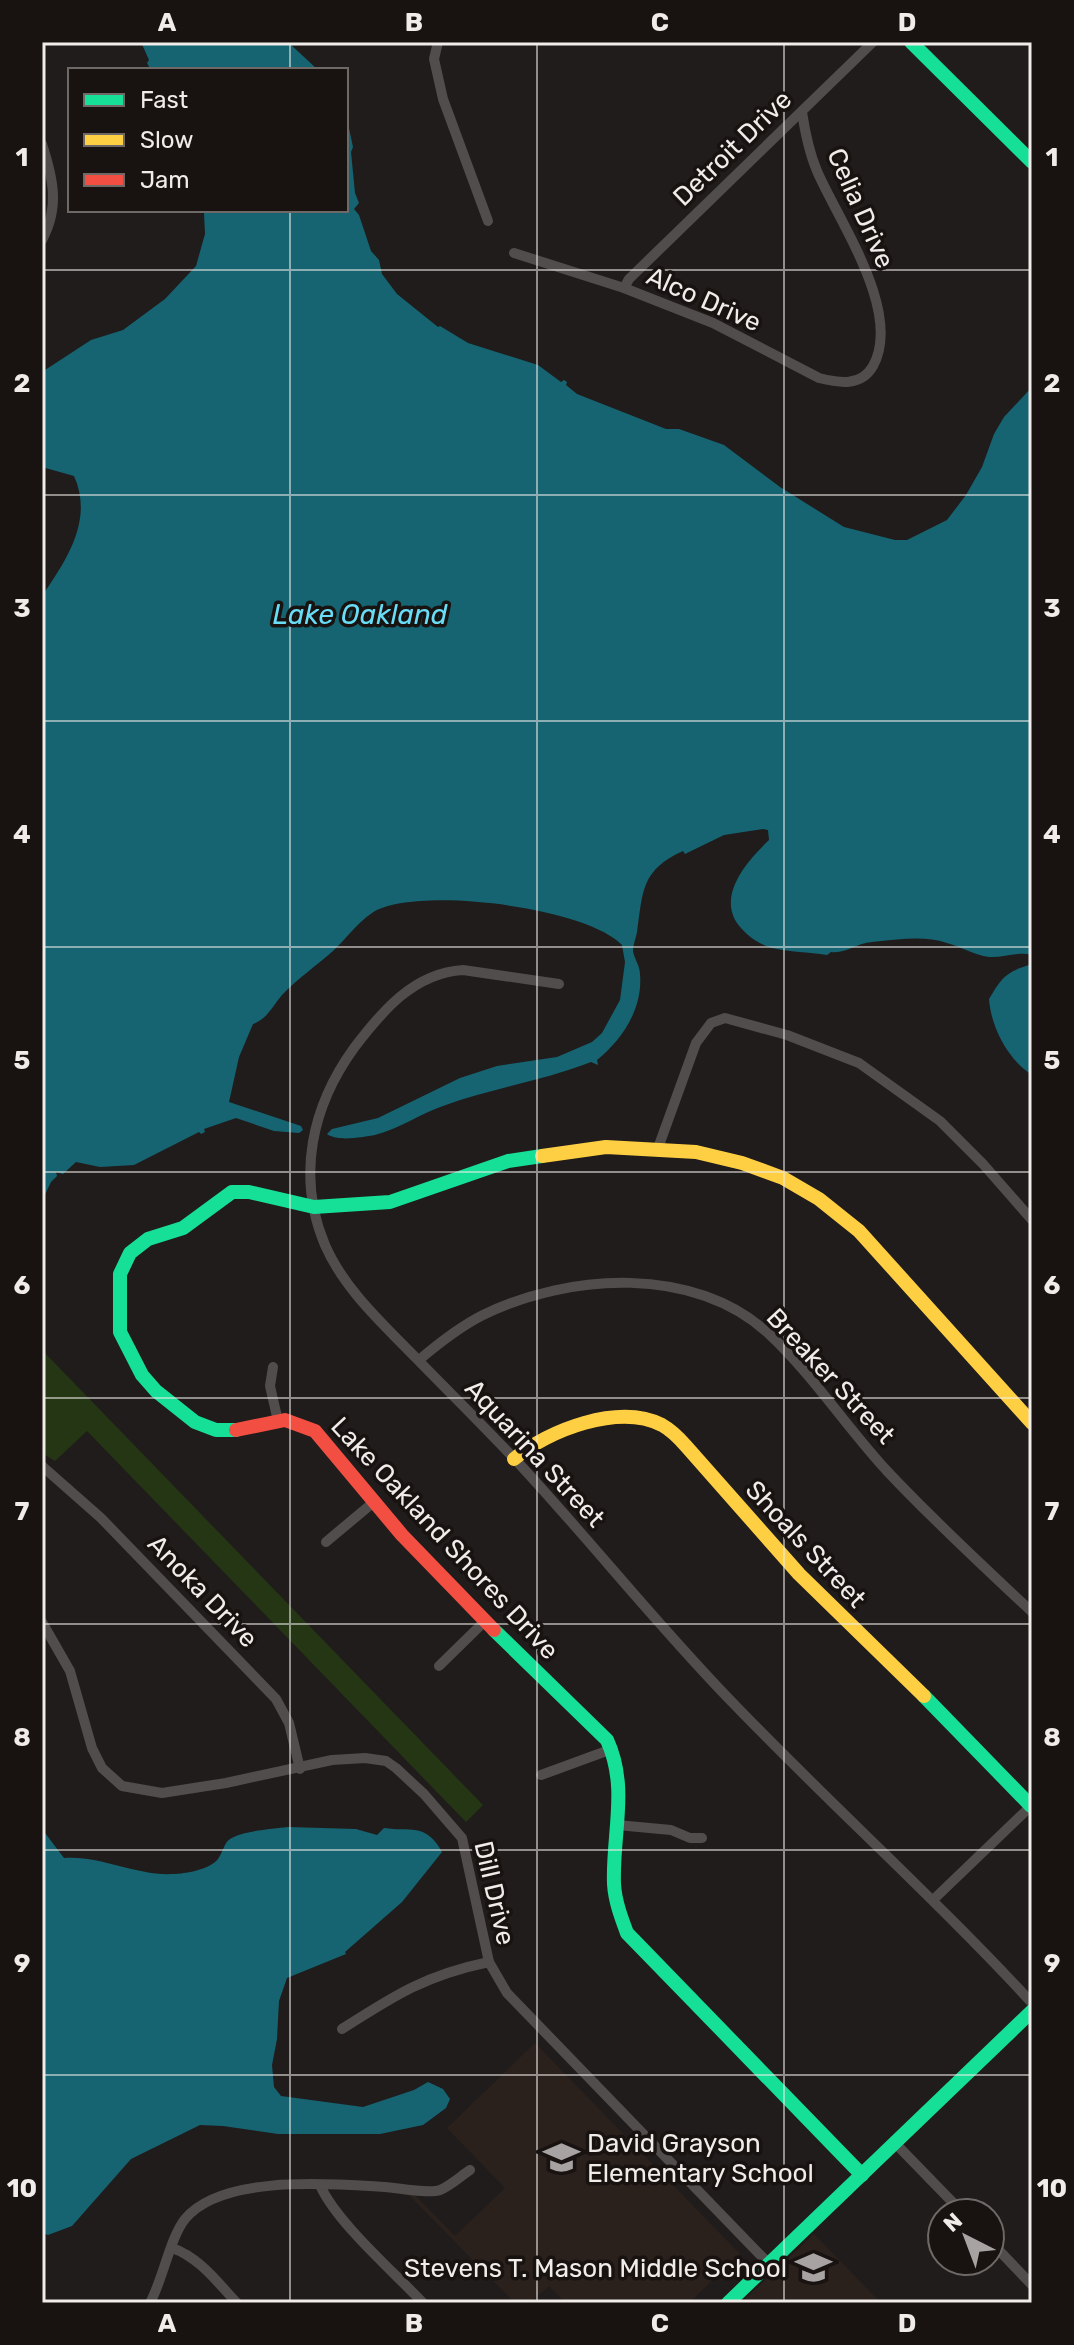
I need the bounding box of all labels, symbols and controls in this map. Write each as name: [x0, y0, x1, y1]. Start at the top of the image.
text: A: [158, 7, 177, 38]
text: B: [405, 7, 423, 38]
text: C: [651, 7, 669, 38]
text: D: [898, 7, 916, 38]
legend: [68, 68, 348, 212]
street label: Detroit Drive: [667, 84, 798, 212]
text: Fast: [140, 86, 188, 114]
text: Slow: [140, 126, 193, 154]
text: 1: [16, 142, 28, 173]
text: 1: [1046, 142, 1058, 173]
street label: Celia Drive: [820, 144, 901, 273]
text: Jam: [140, 166, 190, 194]
street label: Alco Drive: [642, 260, 766, 338]
text: 2: [14, 368, 30, 399]
text: 2: [1044, 368, 1060, 399]
text: 3: [13, 593, 31, 624]
text: 3: [1043, 593, 1061, 624]
water label: Lake Oakland: [273, 598, 448, 631]
text: 4: [13, 819, 31, 850]
text: 4: [1043, 819, 1061, 850]
text: 5: [14, 1045, 30, 1076]
text: 5: [1044, 1045, 1060, 1076]
text: 6: [14, 1270, 31, 1301]
text: 6: [1044, 1270, 1061, 1301]
street label: Breaker Street: [760, 1302, 901, 1451]
street label: Aquarina Street: [458, 1373, 611, 1534]
street label: Lake Oakland Shores Drive: [324, 1411, 565, 1666]
street label: Shoals Street: [739, 1474, 872, 1614]
text: 7: [15, 1496, 30, 1527]
text: 7: [1045, 1496, 1060, 1527]
street label: Anoka Drive: [141, 1529, 264, 1654]
text: 8: [13, 1722, 31, 1753]
text: 8: [1043, 1722, 1061, 1753]
street label: Dill Drive: [468, 1838, 522, 1948]
text: 9: [14, 1948, 30, 1979]
text: 9: [1044, 1948, 1060, 1979]
place label: David Grayson Elementary School: [587, 2128, 814, 2189]
school or university icon: David Grayson Elementary School: [542, 2139, 580, 2177]
text: 10: [7, 2173, 37, 2204]
text: 10: [1037, 2173, 1067, 2204]
north arrow: [926, 2197, 1006, 2277]
text: N: [938, 2207, 968, 2238]
school or university icon: Stevens T. Mason Middle School: [794, 2249, 832, 2287]
place label: Stevens T. Mason Middle School: [404, 2253, 787, 2284]
text: A: [158, 2308, 177, 2339]
text: B: [405, 2308, 423, 2339]
text: C: [651, 2308, 669, 2339]
text: D: [898, 2308, 916, 2339]

